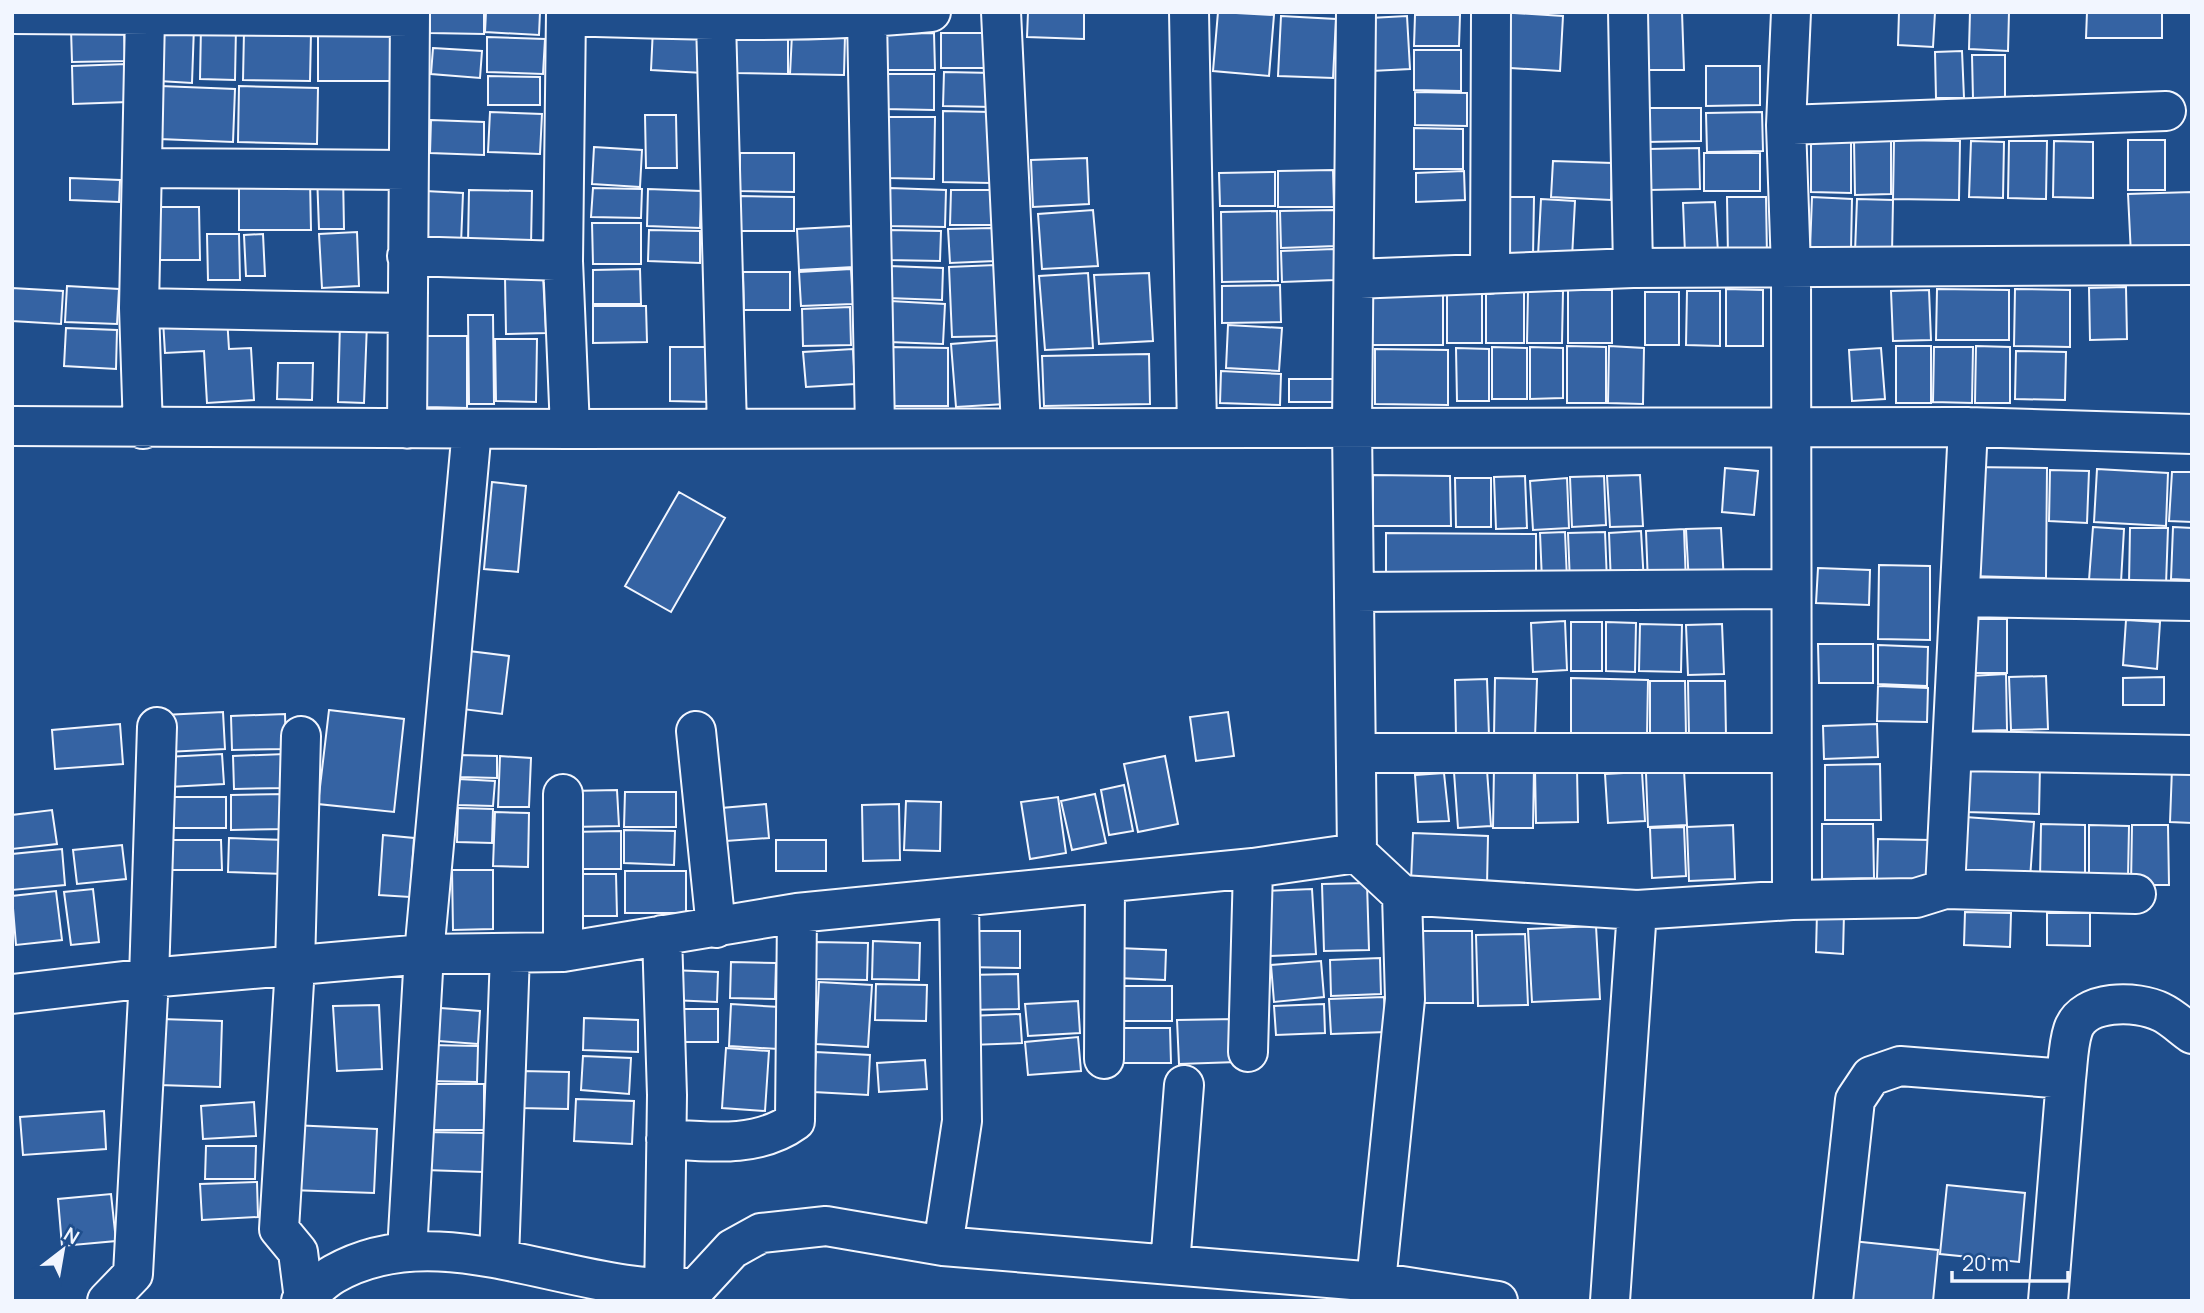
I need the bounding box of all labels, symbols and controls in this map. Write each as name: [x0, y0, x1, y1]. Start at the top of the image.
north arrow: [28, 1215, 98, 1285]
text: N: [59, 1221, 84, 1250]
scale bar: [1952, 1240, 2068, 1284]
text: 20 m: [1962, 1249, 2009, 1277]

